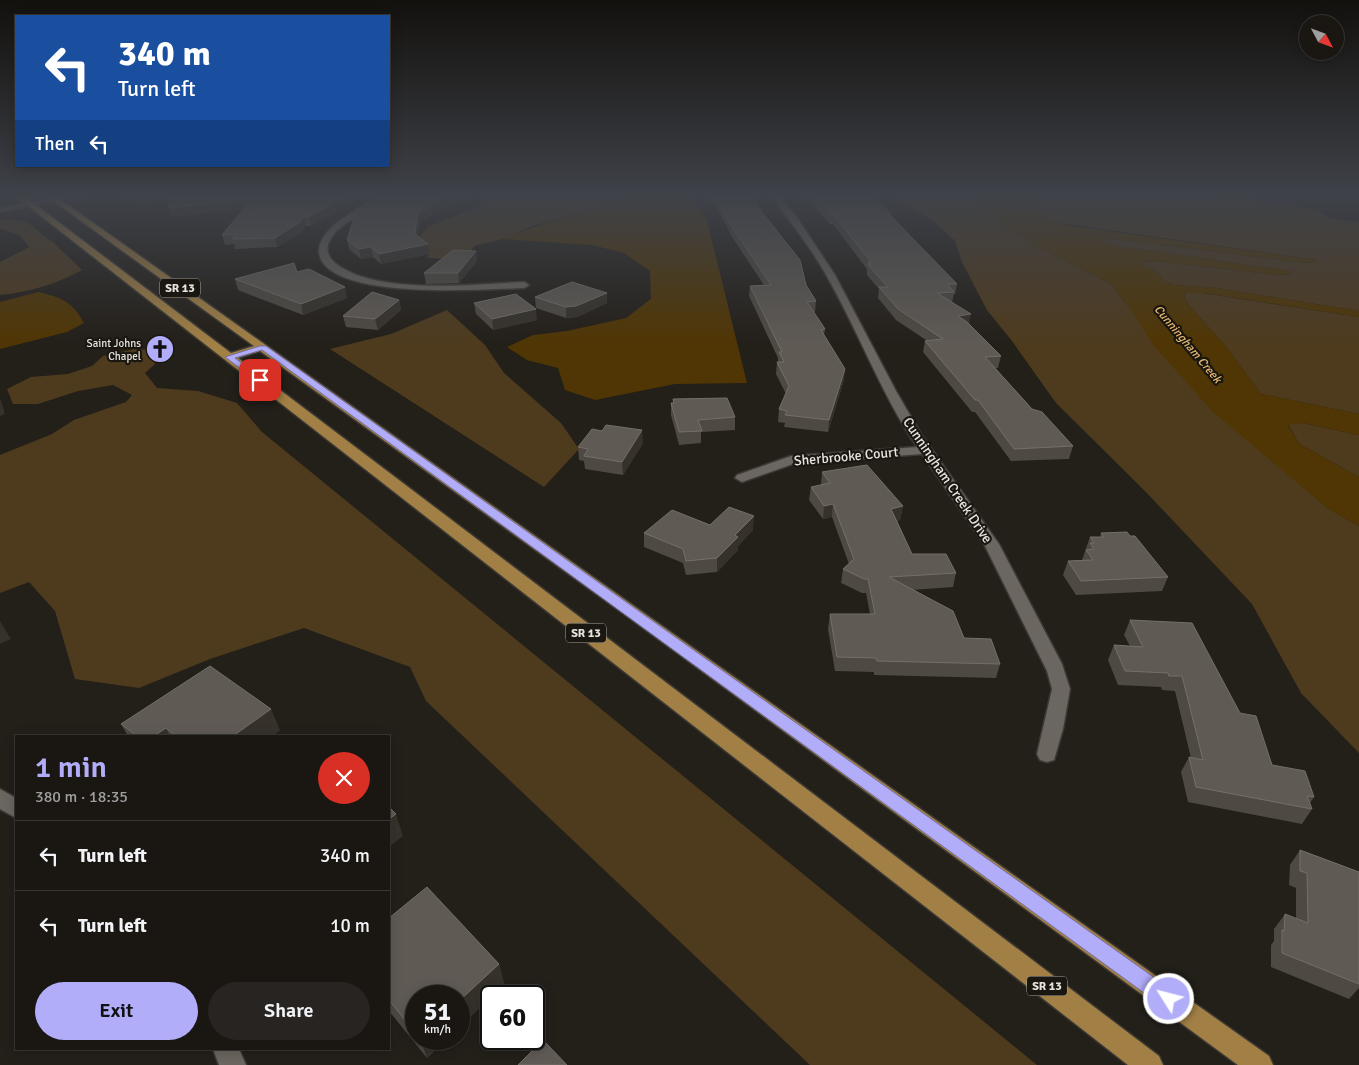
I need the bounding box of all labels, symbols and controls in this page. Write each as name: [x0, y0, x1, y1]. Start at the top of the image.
north arrow: [1299, 15, 1344, 60]
map controls: [1299, 15, 1344, 60]
text: 340 m: [118, 32, 211, 75]
icon: left: [35, 35, 100, 100]
text: Turn left: [118, 75, 196, 102]
icon: left: [85, 130, 113, 158]
text: Then: [35, 132, 75, 156]
road number: SR 13: [160, 278, 200, 298]
water label: Cunningham Creek: [1151, 302, 1225, 387]
church icon: Saint Johns Chapel: [145, 334, 175, 364]
place label: Saint Johns Chapel: [87, 337, 141, 363]
pin: [239, 359, 281, 401]
icon: arrive: [246, 366, 274, 394]
street label: Cunningham Creek Drive: [899, 414, 996, 546]
street label: Sherbrooke Court: [793, 443, 899, 470]
road number: SR 13: [566, 624, 606, 642]
text: 1 min: [35, 749, 107, 786]
button: close: [318, 752, 370, 804]
text: 380 m · 18:35: [35, 787, 128, 807]
icon: left: [35, 842, 63, 870]
text: Turn left: [78, 844, 147, 868]
text: 340 m: [320, 844, 370, 868]
icon: left: [35, 912, 63, 940]
text: Turn left: [78, 914, 147, 938]
text: 10 m: [330, 914, 370, 938]
position arrow: [1142, 972, 1194, 1024]
road number: SR 13: [1027, 976, 1067, 996]
button: Exit: [35, 982, 198, 1040]
button: Share: [208, 982, 370, 1040]
speed limit sign: 60: [480, 985, 545, 1050]
text: 51: [424, 996, 451, 1027]
text: km/h: [424, 1022, 451, 1037]

